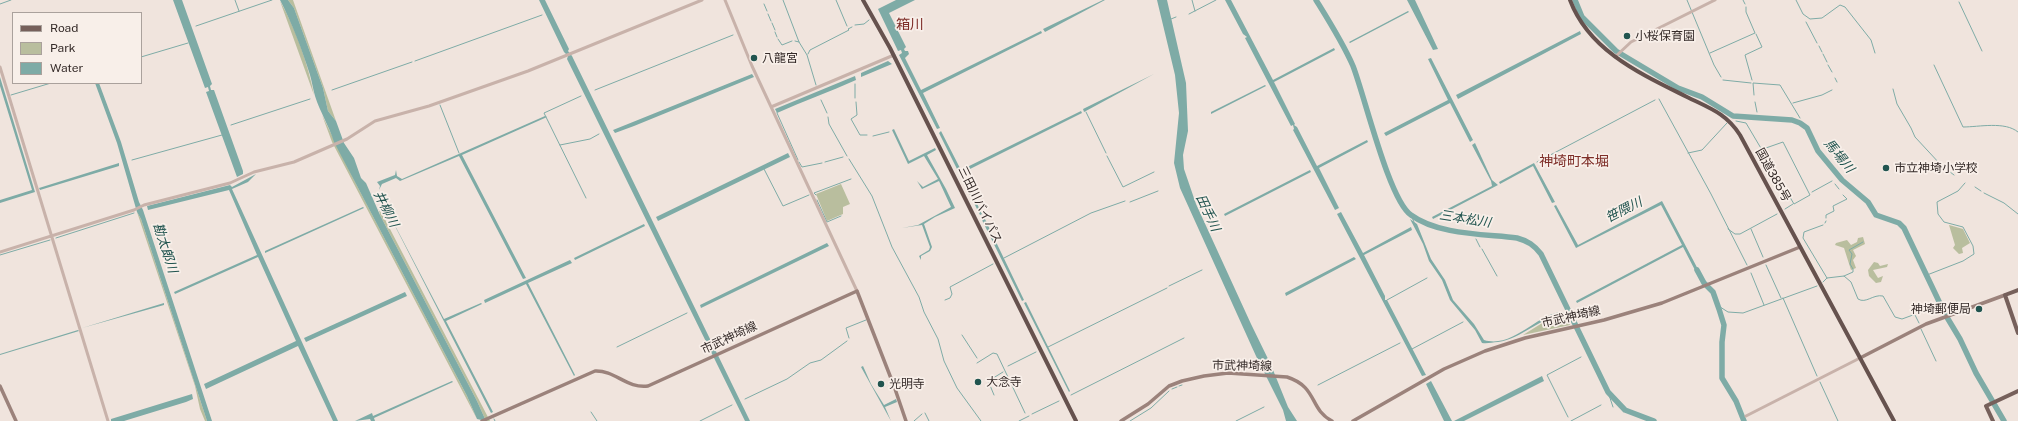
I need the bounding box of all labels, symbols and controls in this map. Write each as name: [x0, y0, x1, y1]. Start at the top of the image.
legend: [12, 12, 142, 84]
district label: 箱川: [896, 17, 924, 33]
text: Road: [50, 21, 78, 35]
place label: 小桜保育園: [1635, 29, 1695, 43]
marker: 小桜保育園: [1622, 31, 1632, 41]
text: Park: [50, 41, 76, 55]
place label: 八龍宮: [762, 51, 798, 65]
marker: 八龍宮: [749, 53, 759, 63]
text: Water: [50, 61, 83, 75]
water label: 馬場川: [1821, 136, 1857, 176]
street label: 国道385号: [1752, 146, 1794, 204]
district label: 神埼町本堀: [1539, 154, 1609, 170]
place label: 市立神埼小学校: [1894, 161, 1978, 175]
marker: 市立神埼小学校: [1881, 163, 1891, 173]
street label: 三田川バイパス: [955, 164, 1005, 246]
water label: 井柳川: [370, 188, 402, 230]
water label: 田手川: [1193, 192, 1223, 234]
water label: 笹隈川: [1603, 194, 1645, 226]
water label: 三本松川: [1438, 207, 1492, 231]
water label: 勘太郎川: [150, 221, 180, 275]
place label: 神埼郵便局: [1911, 302, 1971, 316]
street label: 市武神埼線: [1540, 303, 1602, 331]
marker: 神埼郵便局: [1974, 304, 1984, 314]
street label: 市武神埼線: [699, 319, 759, 357]
street label: 市武神埼線: [1212, 358, 1272, 374]
place label: 大念寺: [986, 375, 1022, 389]
place label: 光明寺: [889, 377, 925, 391]
marker: 大念寺: [973, 377, 983, 387]
marker: 光明寺: [876, 379, 886, 389]

